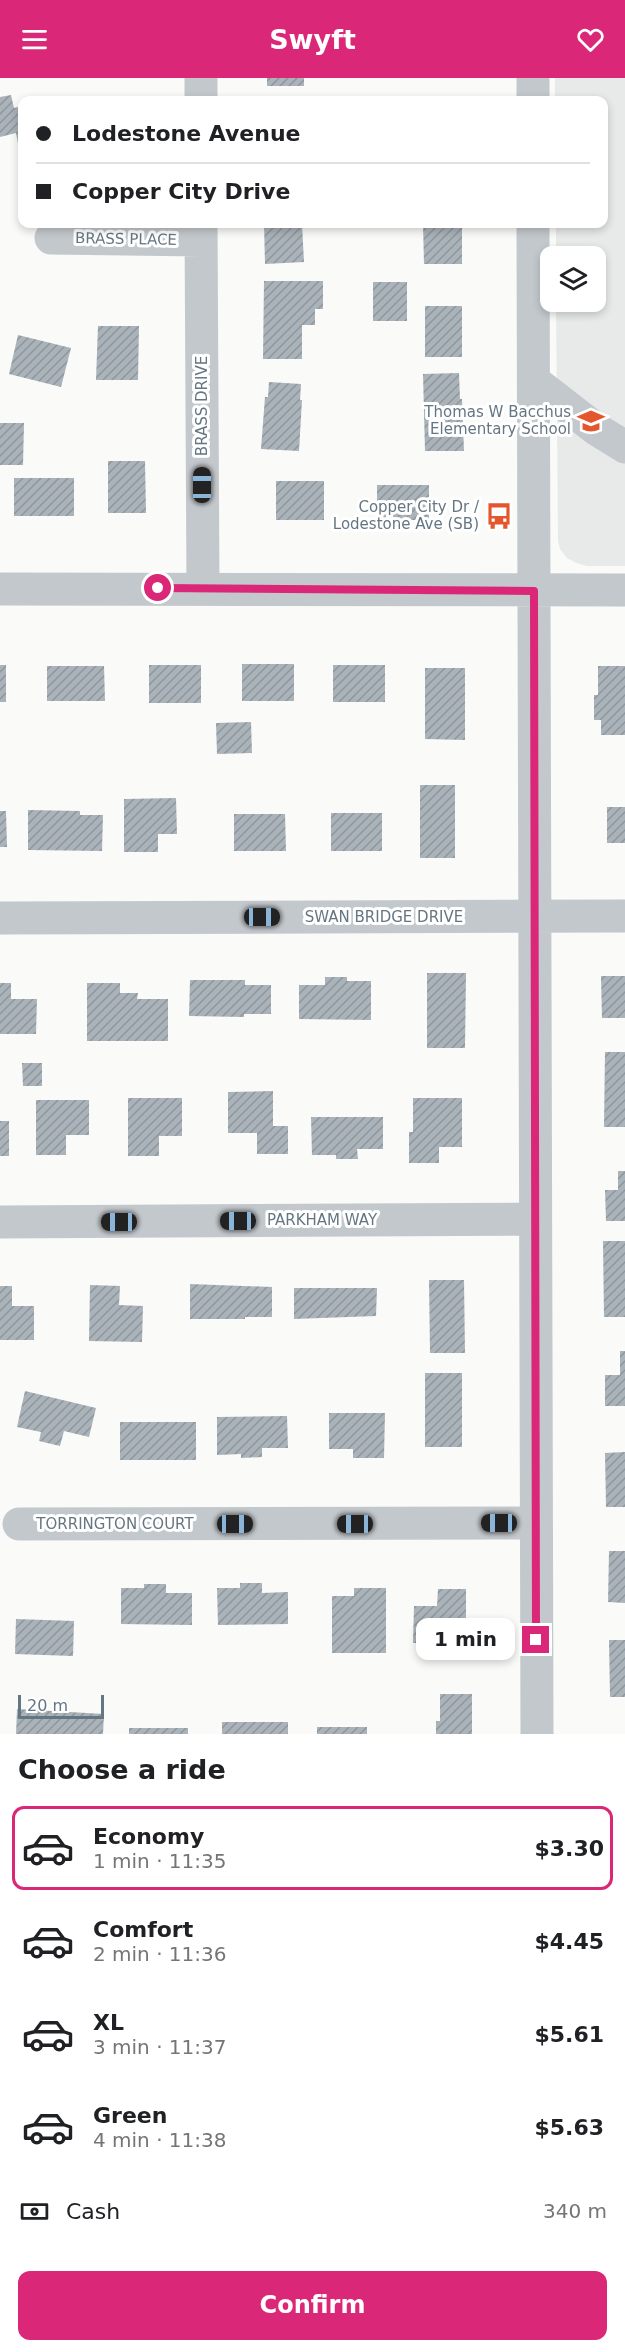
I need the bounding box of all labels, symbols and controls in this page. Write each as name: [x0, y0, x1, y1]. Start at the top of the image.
icon: menu: [18, 23, 51, 56]
icon: heart: [574, 23, 607, 56]
text: Swyft: [269, 24, 356, 55]
text: Lodestone Avenue: [72, 121, 301, 146]
text: Copper City Drive: [72, 179, 290, 204]
street label: BRASS PLACE: [75, 229, 177, 249]
map controls: [540, 246, 606, 312]
button: layers: [540, 246, 606, 312]
street label: BRASS DRIVE: [193, 356, 211, 456]
place label: Thomas W Bacchus Elementary School: [423, 403, 571, 438]
school or university icon: Thomas W Bacchus Elementary School: [576, 406, 606, 436]
car: [193, 467, 211, 503]
place label: Copper City Dr / Lodestone Ave (SB): [333, 498, 480, 533]
bus stop icon: Copper City Dr / Lodestone Ave (SB): [484, 501, 514, 531]
route start: [144, 574, 171, 601]
car: [244, 908, 280, 926]
street label: SWAN BRIDGE DRIVE: [305, 908, 463, 926]
street label: PARKHAM WAY: [267, 1211, 378, 1229]
car: [220, 1212, 256, 1230]
car: [101, 1213, 137, 1231]
car: [481, 1514, 517, 1532]
street label: TORRINGTON COURT: [35, 1515, 194, 1533]
car: [217, 1515, 253, 1533]
car: [337, 1515, 373, 1533]
callout: 1 min: [416, 1619, 515, 1661]
route end: [522, 1626, 549, 1653]
text: 1 min: [434, 1627, 497, 1651]
scale bar: [18, 1692, 104, 1720]
text: 20 m: [27, 1696, 68, 1715]
text: Choose a ride: [18, 1754, 226, 1785]
icon: car: [21, 1821, 75, 1875]
text: Economy: [93, 1824, 204, 1849]
text: $3.30: [534, 1836, 604, 1861]
text: 1 min · 11:35: [93, 1849, 227, 1873]
icon: car: [21, 1914, 75, 1968]
text: Comfort: [93, 1917, 193, 1942]
text: $4.45: [534, 1929, 604, 1954]
text: 2 min · 11:36: [93, 1942, 227, 1966]
icon: car: [21, 2007, 75, 2061]
text: XL: [93, 2010, 124, 2035]
text: $5.61: [534, 2022, 604, 2047]
text: 3 min · 11:37: [93, 2035, 227, 2059]
icon: car: [21, 2100, 75, 2154]
text: Green: [93, 2103, 167, 2128]
text: $5.63: [534, 2115, 604, 2140]
text: 4 min · 11:38: [93, 2128, 227, 2152]
icon: cash: [18, 2195, 51, 2228]
text: Cash: [66, 2199, 120, 2224]
text: 340 m: [543, 2199, 607, 2223]
button: Confirm: [18, 2271, 607, 2340]

